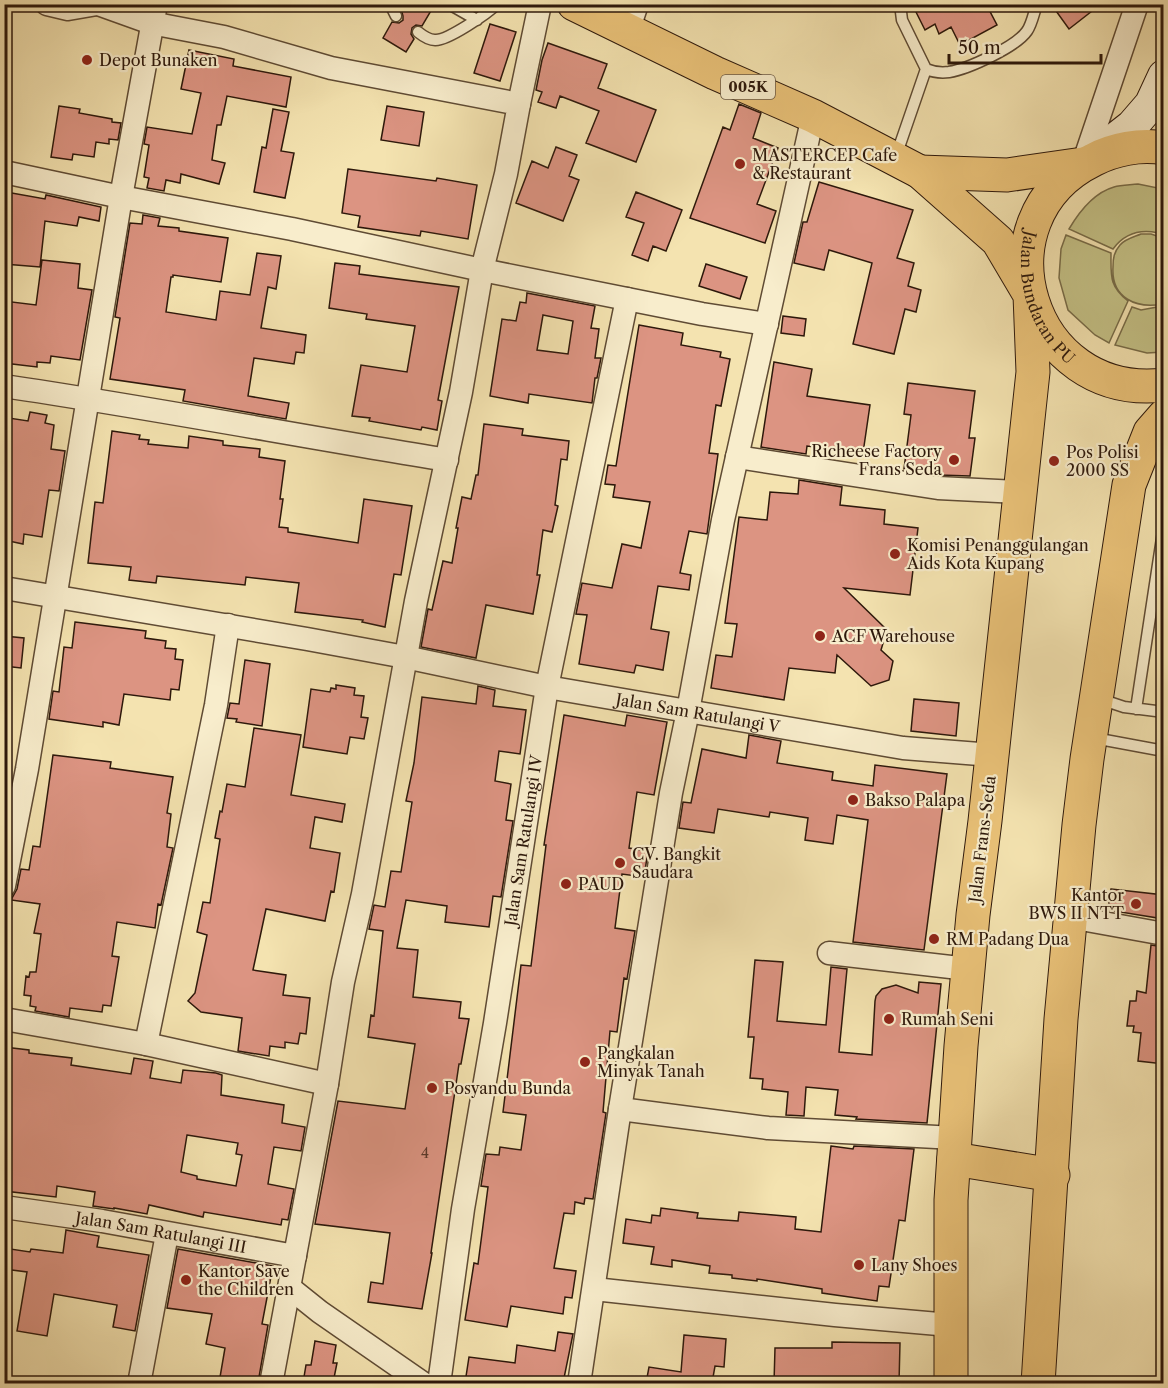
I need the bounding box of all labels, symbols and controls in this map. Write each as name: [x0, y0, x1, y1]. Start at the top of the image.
scale bar: [949, 27, 1100, 65]
text: 50 m: [958, 37, 1001, 59]
place label: Depot Bunaken: [99, 50, 218, 70]
marker: Depot Bunaken: [80, 53, 94, 67]
road number: 005K: [721, 75, 775, 99]
place label: MASTERCEP Cafe & Restaurant: [752, 145, 897, 183]
marker: MASTERCEP Cafe & Restaurant: [733, 157, 747, 171]
street label: Jalan Bundaran PU: [1017, 226, 1079, 368]
place label: Richeese Factory Frans Seda: [811, 441, 943, 479]
place label: Pos Polisi 2000 SS: [1066, 442, 1139, 480]
marker: Richeese Factory Frans Seda: [947, 453, 961, 467]
marker: Pos Polisi 2000 SS: [1047, 454, 1061, 468]
place label: Komisi Penanggulangan Aids Kota Kupang: [906, 535, 1089, 573]
marker: Komisi Penanggulangan Aids Kota Kupang: [888, 547, 902, 561]
place label: ACF Warehouse: [831, 626, 955, 646]
marker: ACF Warehouse: [813, 629, 827, 643]
street label: Jalan Sam Ratulangi V: [611, 688, 782, 737]
street label: Jalan Sam Ratulangi IV: [500, 753, 546, 930]
street label: Jalan Frans-Seda: [964, 774, 1000, 907]
place label: Bakso Palapa: [865, 790, 966, 810]
marker: Bakso Palapa: [846, 793, 860, 807]
place label: CV. Bangkit Saudara: [632, 844, 721, 882]
marker: CV. Bangkit Saudara: [613, 856, 627, 870]
place label: PAUD: [578, 874, 624, 894]
marker: PAUD: [559, 877, 573, 891]
place label: Kantor BWS II NTT: [1029, 885, 1124, 923]
marker: Kantor BWS II NTT: [1129, 897, 1143, 911]
place label: RM Padang Dua: [946, 929, 1070, 949]
marker: RM Padang Dua: [927, 932, 941, 946]
place label: Rumah Seni: [901, 1009, 994, 1029]
marker: Rumah Seni: [882, 1012, 896, 1026]
place label: Pangkalan Minyak Tanah: [597, 1043, 705, 1081]
marker: Pangkalan Minyak Tanah: [578, 1055, 592, 1069]
place label: Posyandu Bunda: [444, 1078, 571, 1098]
marker: Posyandu Bunda: [425, 1081, 439, 1095]
house number: 4: [421, 1144, 429, 1162]
street label: Jalan Sam Ratulangi III: [71, 1207, 248, 1257]
place label: Lany Shoes: [871, 1255, 958, 1275]
marker: Lany Shoes: [852, 1258, 866, 1272]
place label: Kantor Save the Children: [198, 1261, 294, 1299]
marker: Kantor Save the Children: [179, 1273, 193, 1287]

